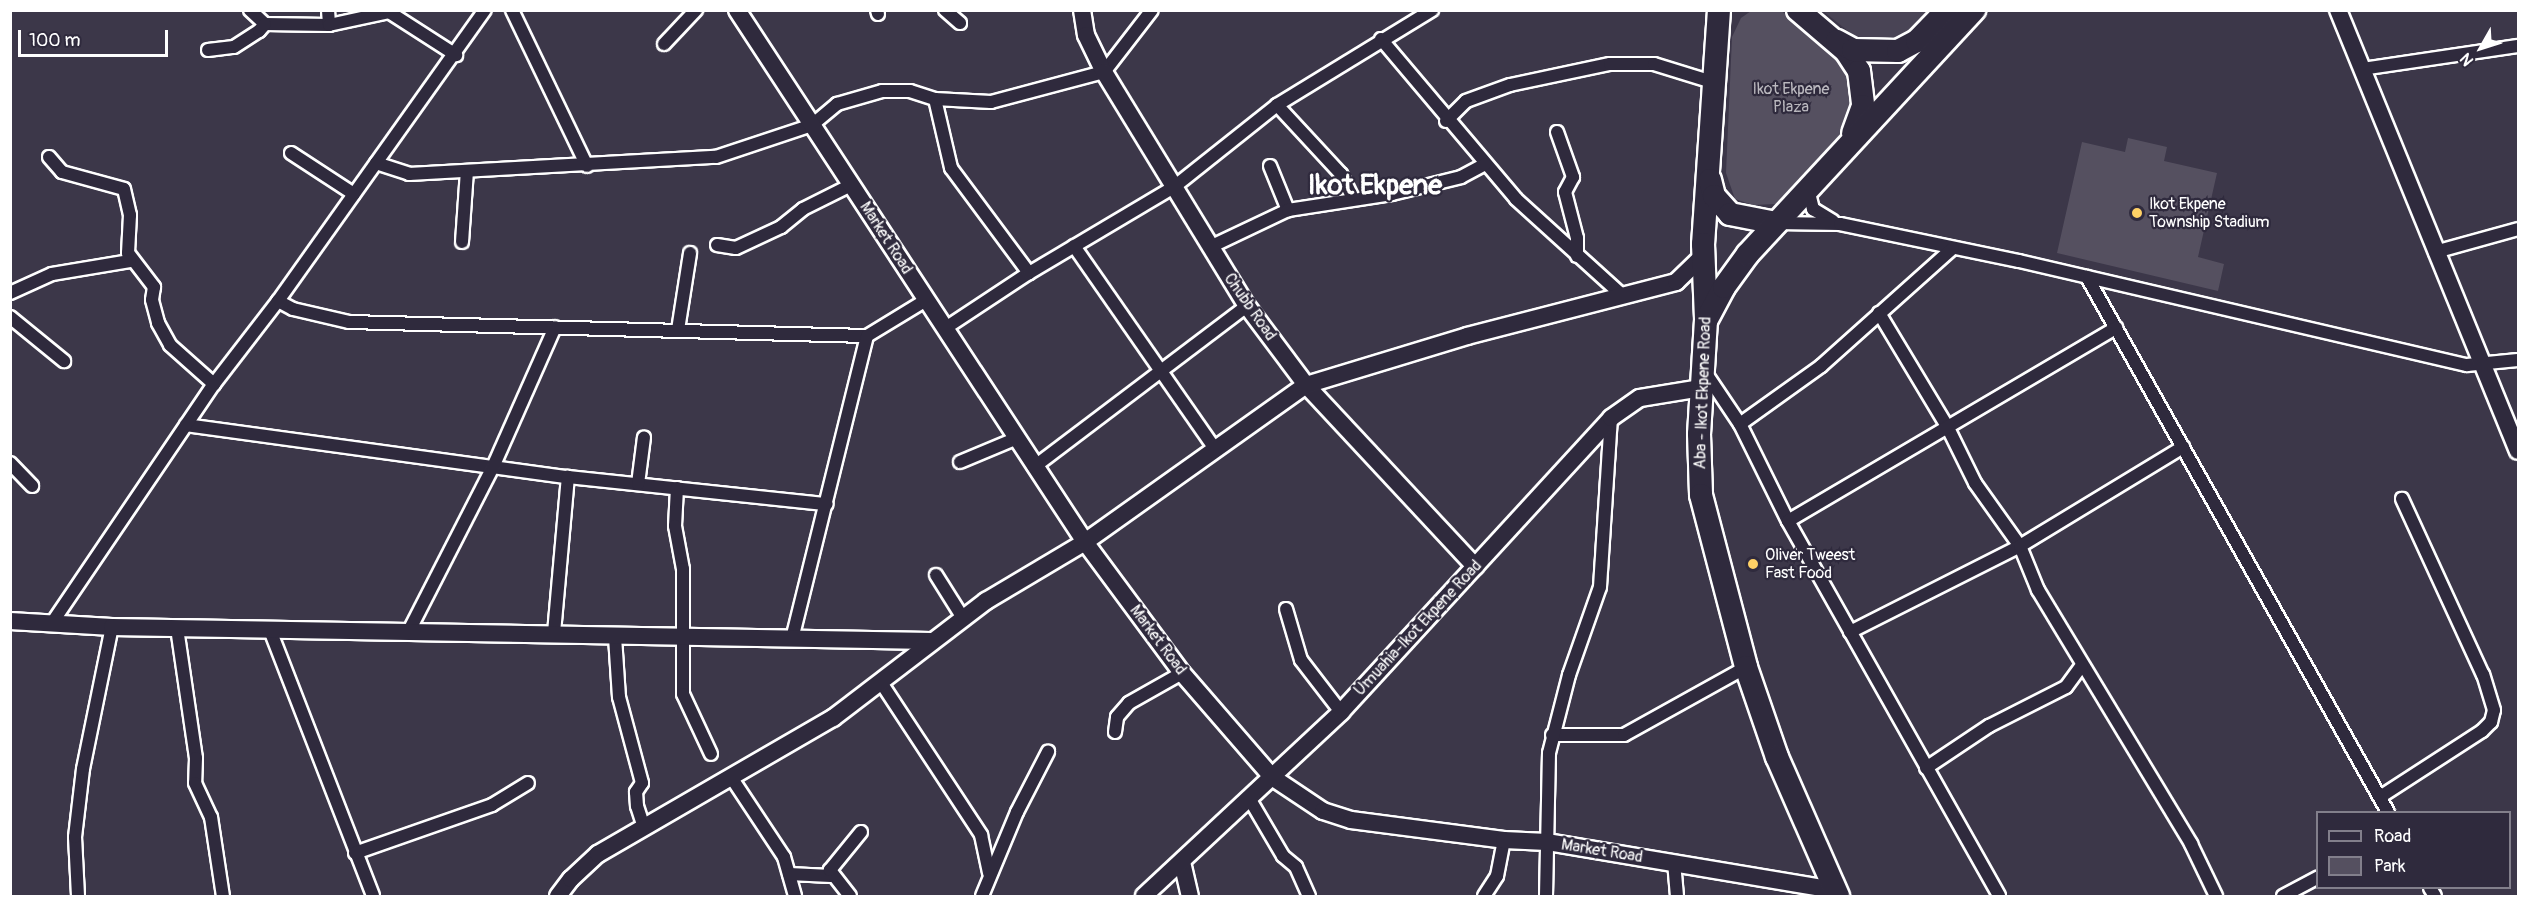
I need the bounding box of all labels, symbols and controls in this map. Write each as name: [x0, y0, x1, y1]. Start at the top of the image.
scale bar: [21, 18, 171, 56]
north arrow: [2451, 18, 2511, 78]
text: 100 m: [29, 29, 81, 52]
text: N: [2456, 49, 2478, 70]
park label: Ikot Ekpene Plaza: [1753, 79, 1829, 117]
district label: Ikot Ekpene: [1308, 169, 1442, 203]
place label: Ikot Ekpene Township Stadium: [2149, 194, 2269, 232]
street label: Market Road: [856, 198, 916, 278]
marker: Ikot Ekpene Township Stadium: [2130, 206, 2144, 220]
street label: Chubb Road: [1220, 270, 1280, 344]
street label: Aba - Ikot Ekpene Road: [1691, 316, 1715, 470]
place label: Oliver Tweest Fast Food: [1765, 545, 1855, 583]
street label: Umuahia-Ikot Ekpene Road: [1350, 556, 1486, 700]
marker: Oliver Tweest Fast Food: [1746, 557, 1760, 571]
street label: Market Road: [1126, 601, 1190, 679]
legend: [2316, 811, 2511, 889]
text: Road: [2374, 825, 2411, 848]
street label: Market Road: [1560, 835, 1644, 867]
text: Park: [2374, 855, 2406, 878]

